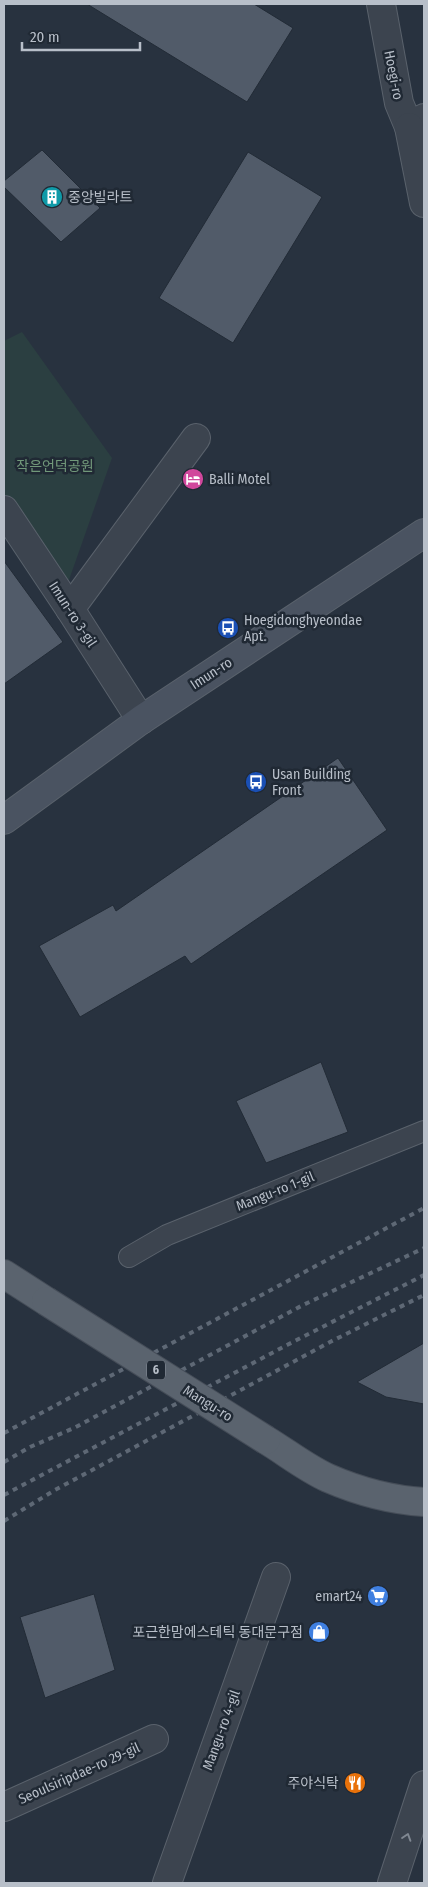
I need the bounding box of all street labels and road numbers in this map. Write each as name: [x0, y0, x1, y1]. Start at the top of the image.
street label: Hoegi-ro: [380, 49, 407, 101]
street label: Imun-ro 3-gil: [45, 578, 100, 650]
street label: Imun-ro: [187, 654, 235, 693]
street label: Mangu-ro 1-gil: [234, 1168, 317, 1215]
road number: 6: [147, 1360, 165, 1380]
street label: Mangu-ro: [180, 1382, 236, 1425]
street label: Mangu-ro 4-gil: [199, 1688, 244, 1773]
street label: Seoulsiripdae-ro 29-gil: [16, 1739, 143, 1808]

